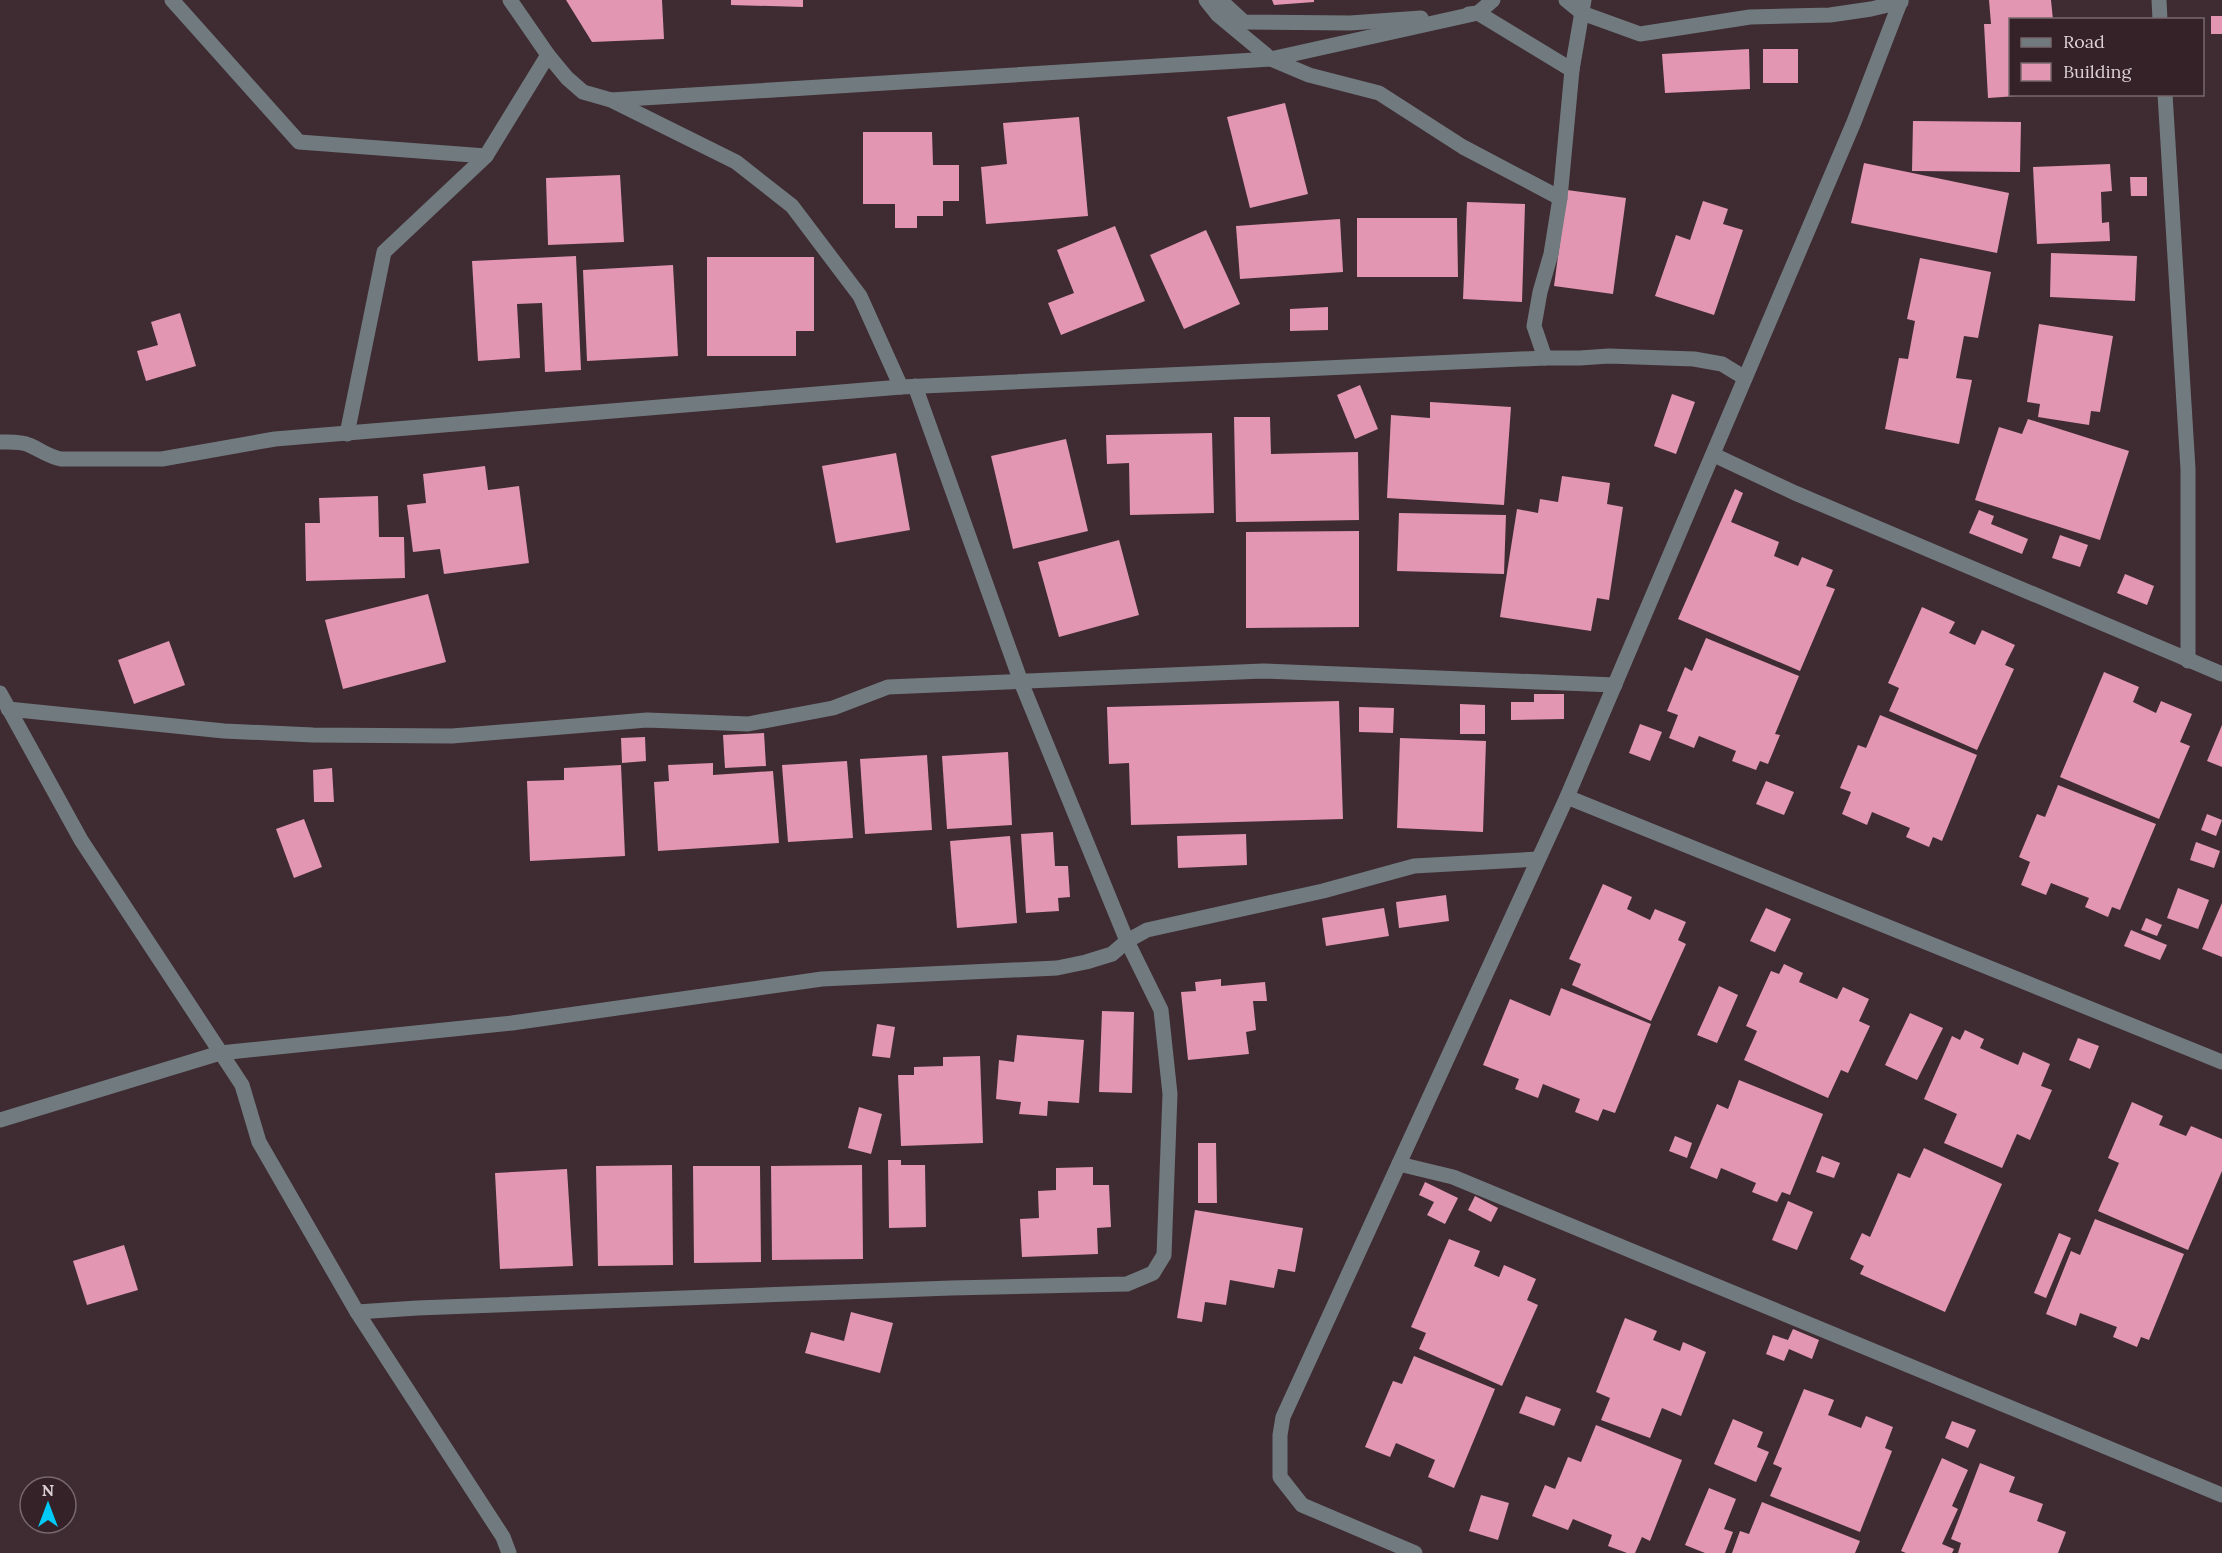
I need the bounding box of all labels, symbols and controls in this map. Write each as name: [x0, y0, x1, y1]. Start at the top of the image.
legend: [2009, 18, 2204, 96]
text: Road: [2063, 30, 2105, 53]
text: Building: [2063, 60, 2133, 83]
north arrow: [18, 1475, 78, 1535]
text: N: [42, 1480, 54, 1500]

